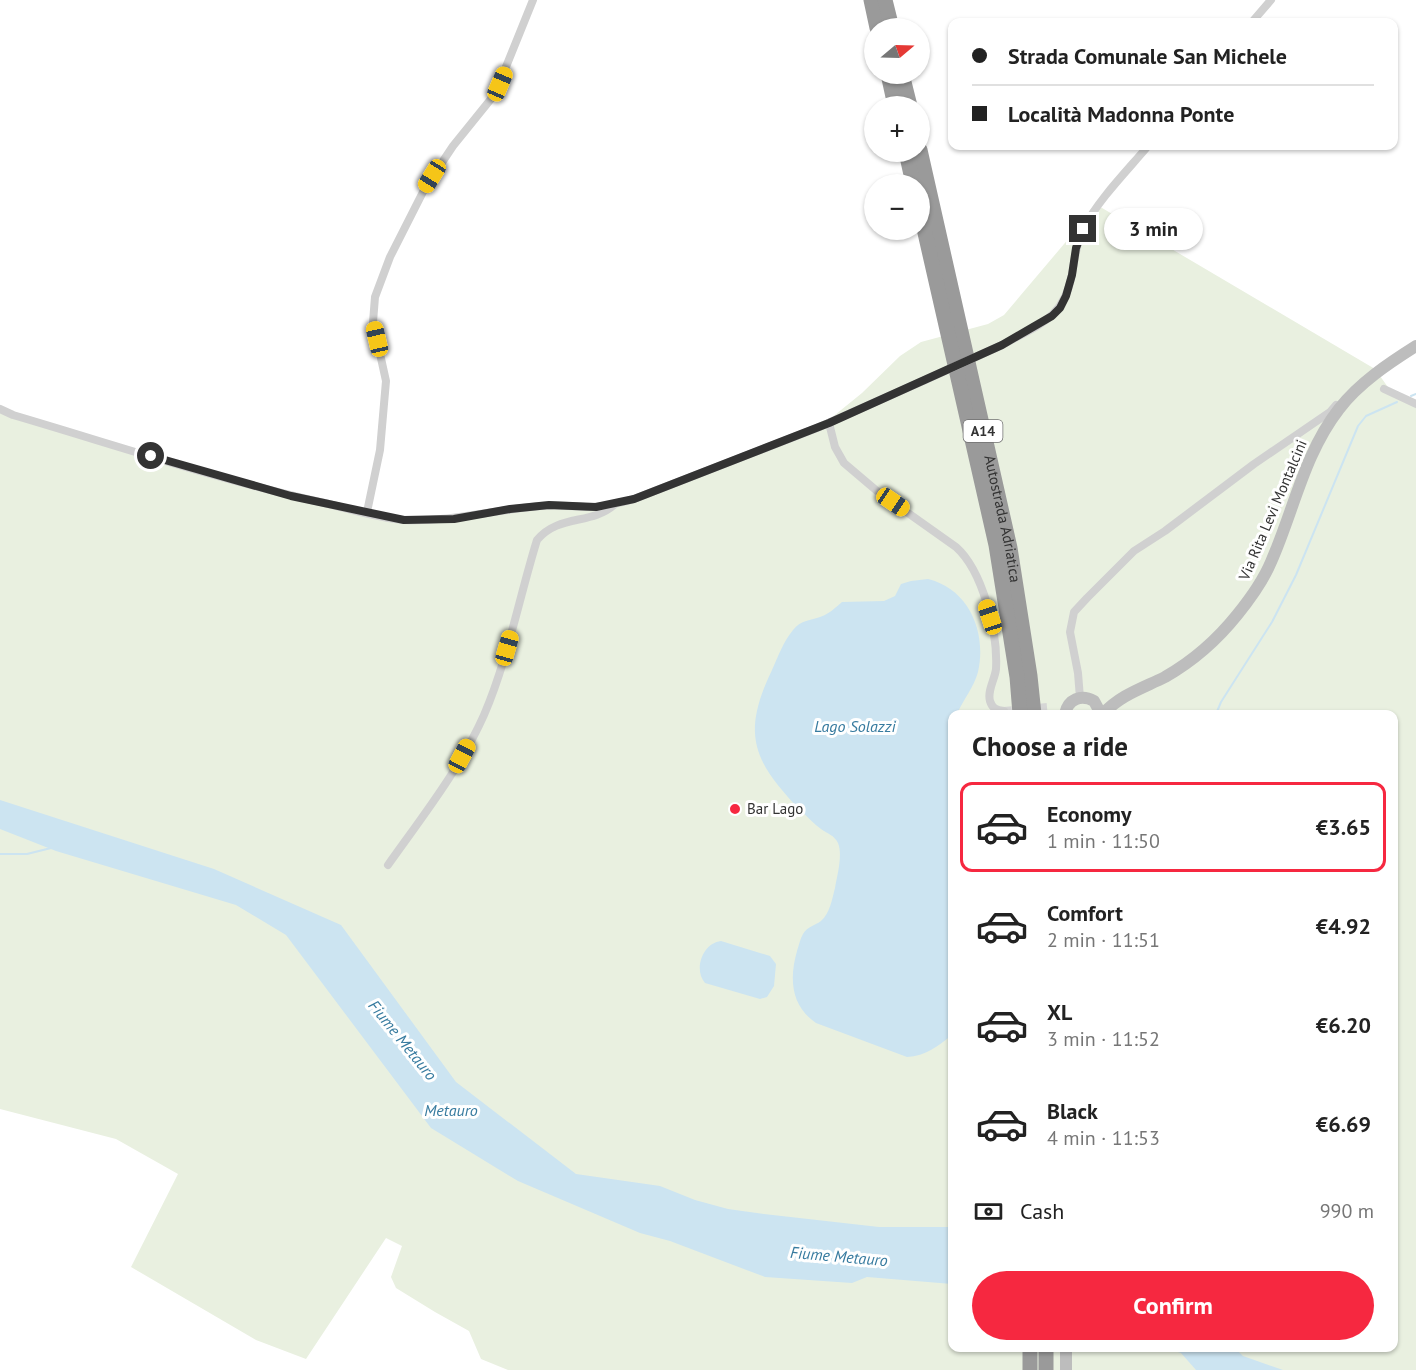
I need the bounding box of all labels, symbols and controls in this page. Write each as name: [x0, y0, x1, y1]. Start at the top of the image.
north arrow: [864, 18, 930, 84]
map controls: [864, 18, 930, 240]
text: Strada Comunale San Michele: [1008, 42, 1287, 70]
car: [485, 64, 515, 104]
button: +: [864, 96, 930, 162]
text: Località Madonna Ponte: [1008, 100, 1234, 128]
car: [415, 156, 449, 196]
button: −: [864, 174, 930, 240]
callout: 3 min: [1104, 208, 1203, 250]
route end: [1069, 215, 1096, 242]
text: 3 min: [1129, 216, 1178, 242]
car: [364, 319, 390, 359]
road number: A14: [964, 420, 1002, 442]
street label: Via Rita Levi Montalcini: [1234, 437, 1311, 584]
route start: [137, 442, 164, 469]
street label: Autostrada Adriatica: [980, 453, 1025, 584]
car: [873, 484, 913, 520]
car: [976, 597, 1004, 637]
car: [493, 628, 521, 668]
water label: Lago Solazzi: [814, 716, 897, 736]
text: Choose a ride: [972, 729, 1128, 763]
car: [446, 736, 478, 776]
place label: Bar Lago: [747, 799, 803, 818]
icon: car: [975, 800, 1029, 854]
text: Economy: [1047, 800, 1131, 828]
marker: Bar Lago: [728, 802, 742, 816]
text: €3.65: [1316, 813, 1371, 841]
text: 1 min · 11:50: [1047, 828, 1160, 854]
icon: car: [975, 899, 1029, 953]
text: Comfort: [1047, 899, 1123, 927]
text: €4.92: [1316, 912, 1371, 940]
text: 2 min · 11:51: [1047, 927, 1160, 953]
water label: Fiume Metauro: [364, 996, 442, 1084]
icon: car: [975, 998, 1029, 1052]
text: XL: [1047, 998, 1072, 1026]
text: €6.20: [1316, 1011, 1371, 1039]
text: 3 min · 11:52: [1047, 1026, 1160, 1052]
icon: car: [975, 1097, 1029, 1151]
text: Black: [1047, 1097, 1098, 1125]
water label: Metauro: [424, 1100, 478, 1120]
text: €6.69: [1316, 1110, 1371, 1138]
text: 4 min · 11:53: [1047, 1125, 1160, 1151]
icon: cash: [972, 1195, 1005, 1228]
text: Cash: [1020, 1197, 1064, 1225]
text: 990 m: [1320, 1198, 1374, 1224]
water label: Fiume Metauro: [789, 1242, 889, 1270]
button: Confirm: [972, 1271, 1374, 1340]

